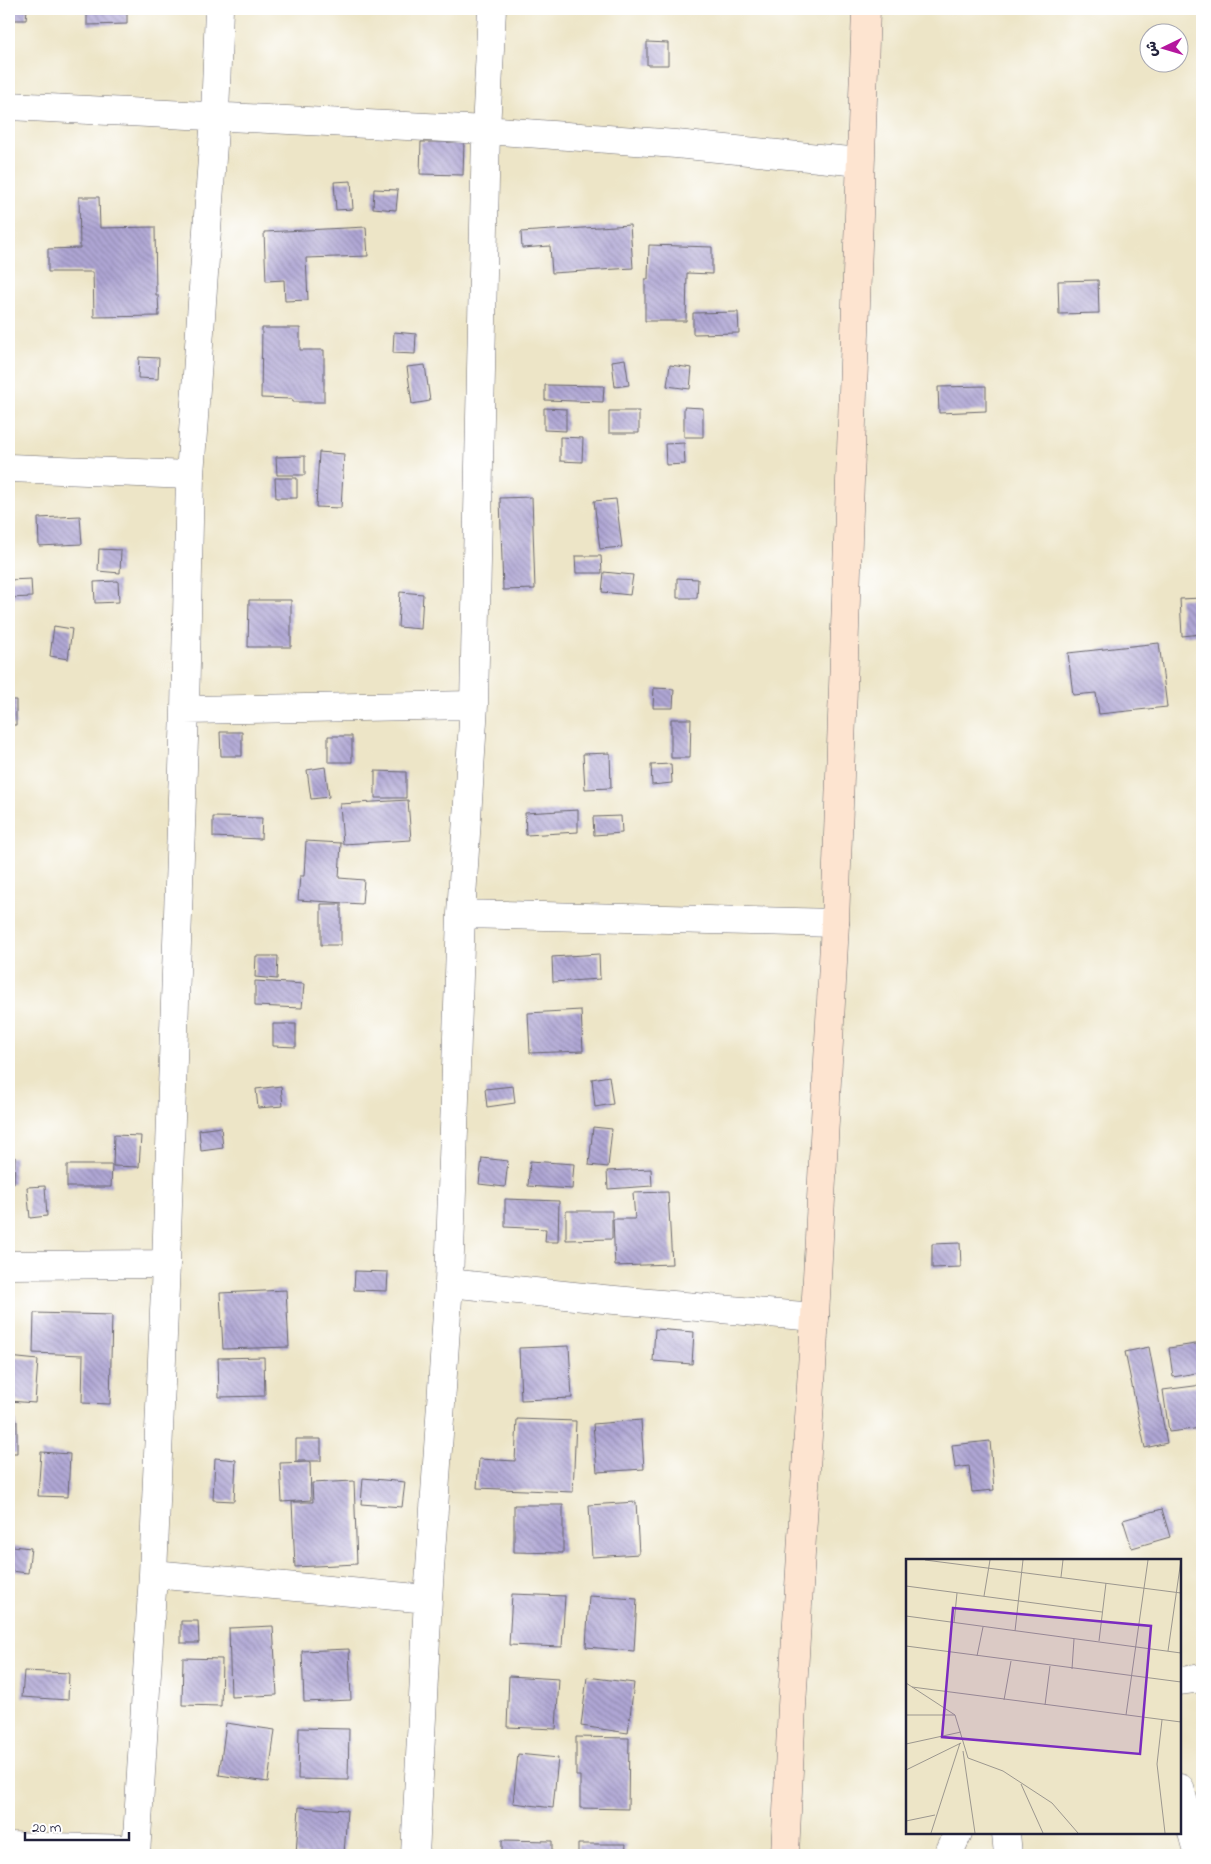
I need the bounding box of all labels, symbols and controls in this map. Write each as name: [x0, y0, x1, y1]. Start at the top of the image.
north arrow: [1138, 22, 1188, 72]
text: ش: [1141, 40, 1164, 58]
inset map: [906, 1559, 1181, 1834]
scale bar: [25, 1809, 129, 1841]
text: 20 m: [32, 1817, 62, 1839]

